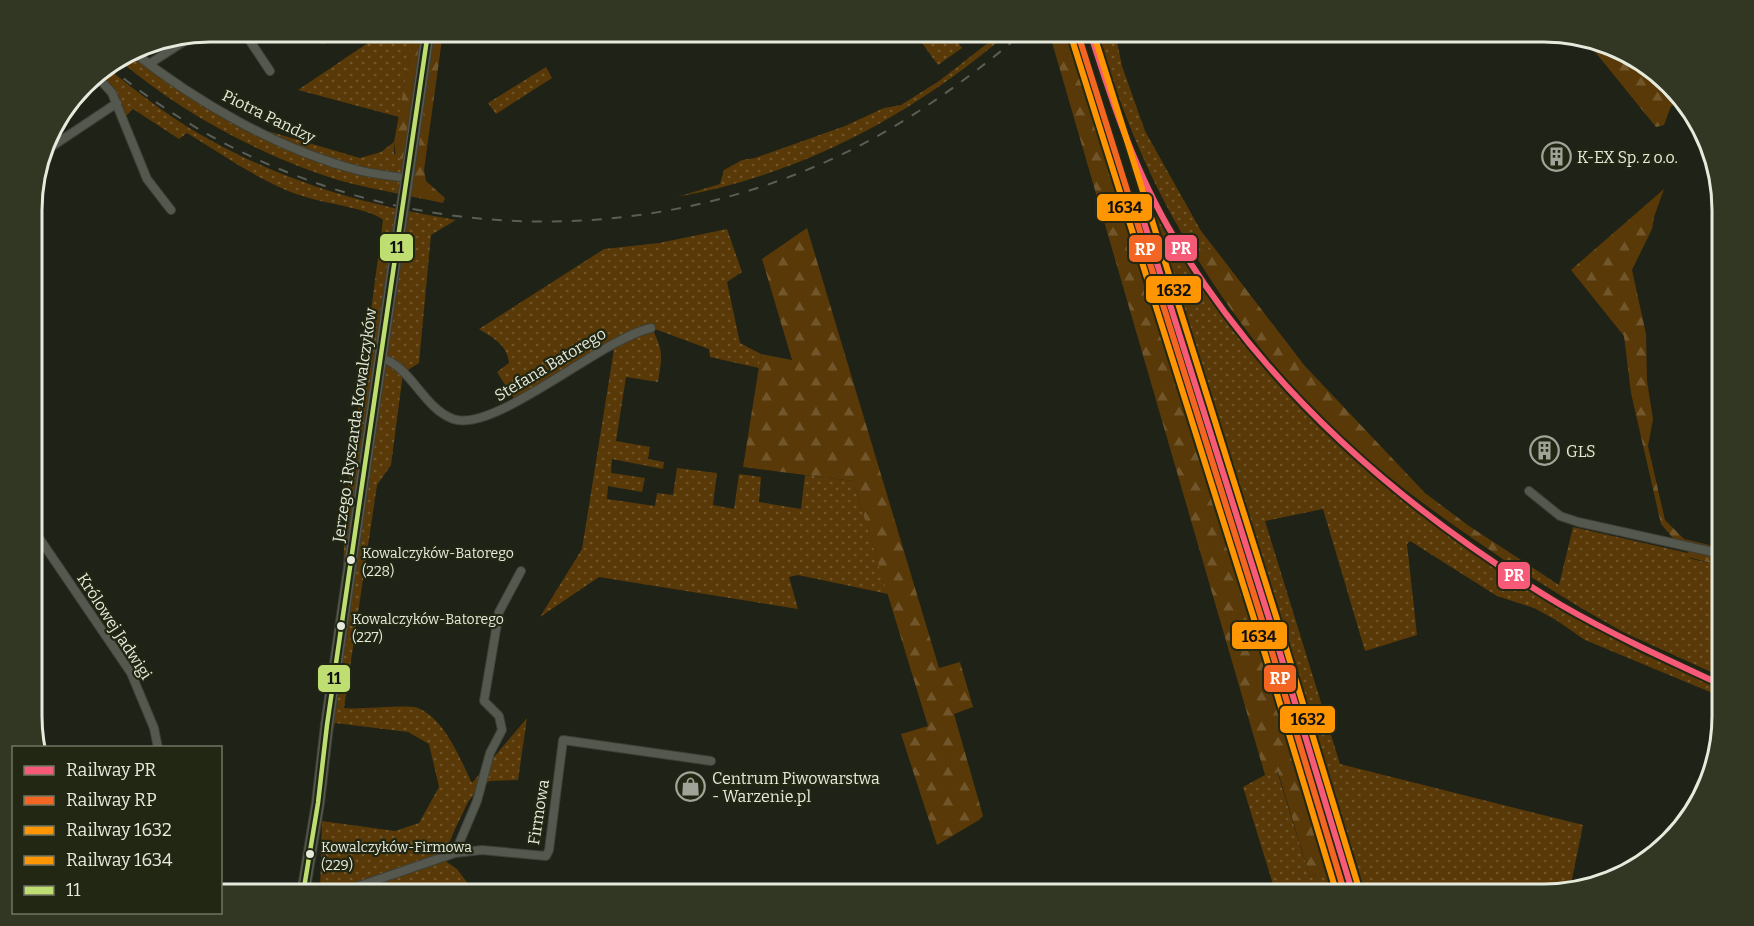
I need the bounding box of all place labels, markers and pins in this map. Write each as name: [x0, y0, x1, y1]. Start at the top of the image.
building icon: K-EX Sp. z o.o.: [1540, 141, 1572, 173]
place label: K-EX Sp. z o.o.: [1577, 148, 1678, 167]
building icon: GLS: [1529, 435, 1561, 467]
place label: GLS: [1566, 442, 1596, 461]
place label: Kowalczyków-Batorego (228): [362, 545, 514, 580]
marker: Kowalczyków-Batorego (228): [345, 554, 357, 566]
place label: Kowalczyków-Batorego (227): [352, 611, 504, 646]
marker: Kowalczyków-Batorego (227): [335, 620, 347, 632]
place label: Centrum Piwowarstwa - Warzenie.pl: [712, 769, 880, 806]
shop icon: Centrum Piwowarstwa - Warzenie.pl: [675, 771, 707, 803]
place label: Kowalczyków-Firmowa (229): [321, 839, 472, 874]
marker: Kowalczyków-Firmowa (229): [304, 848, 316, 860]

